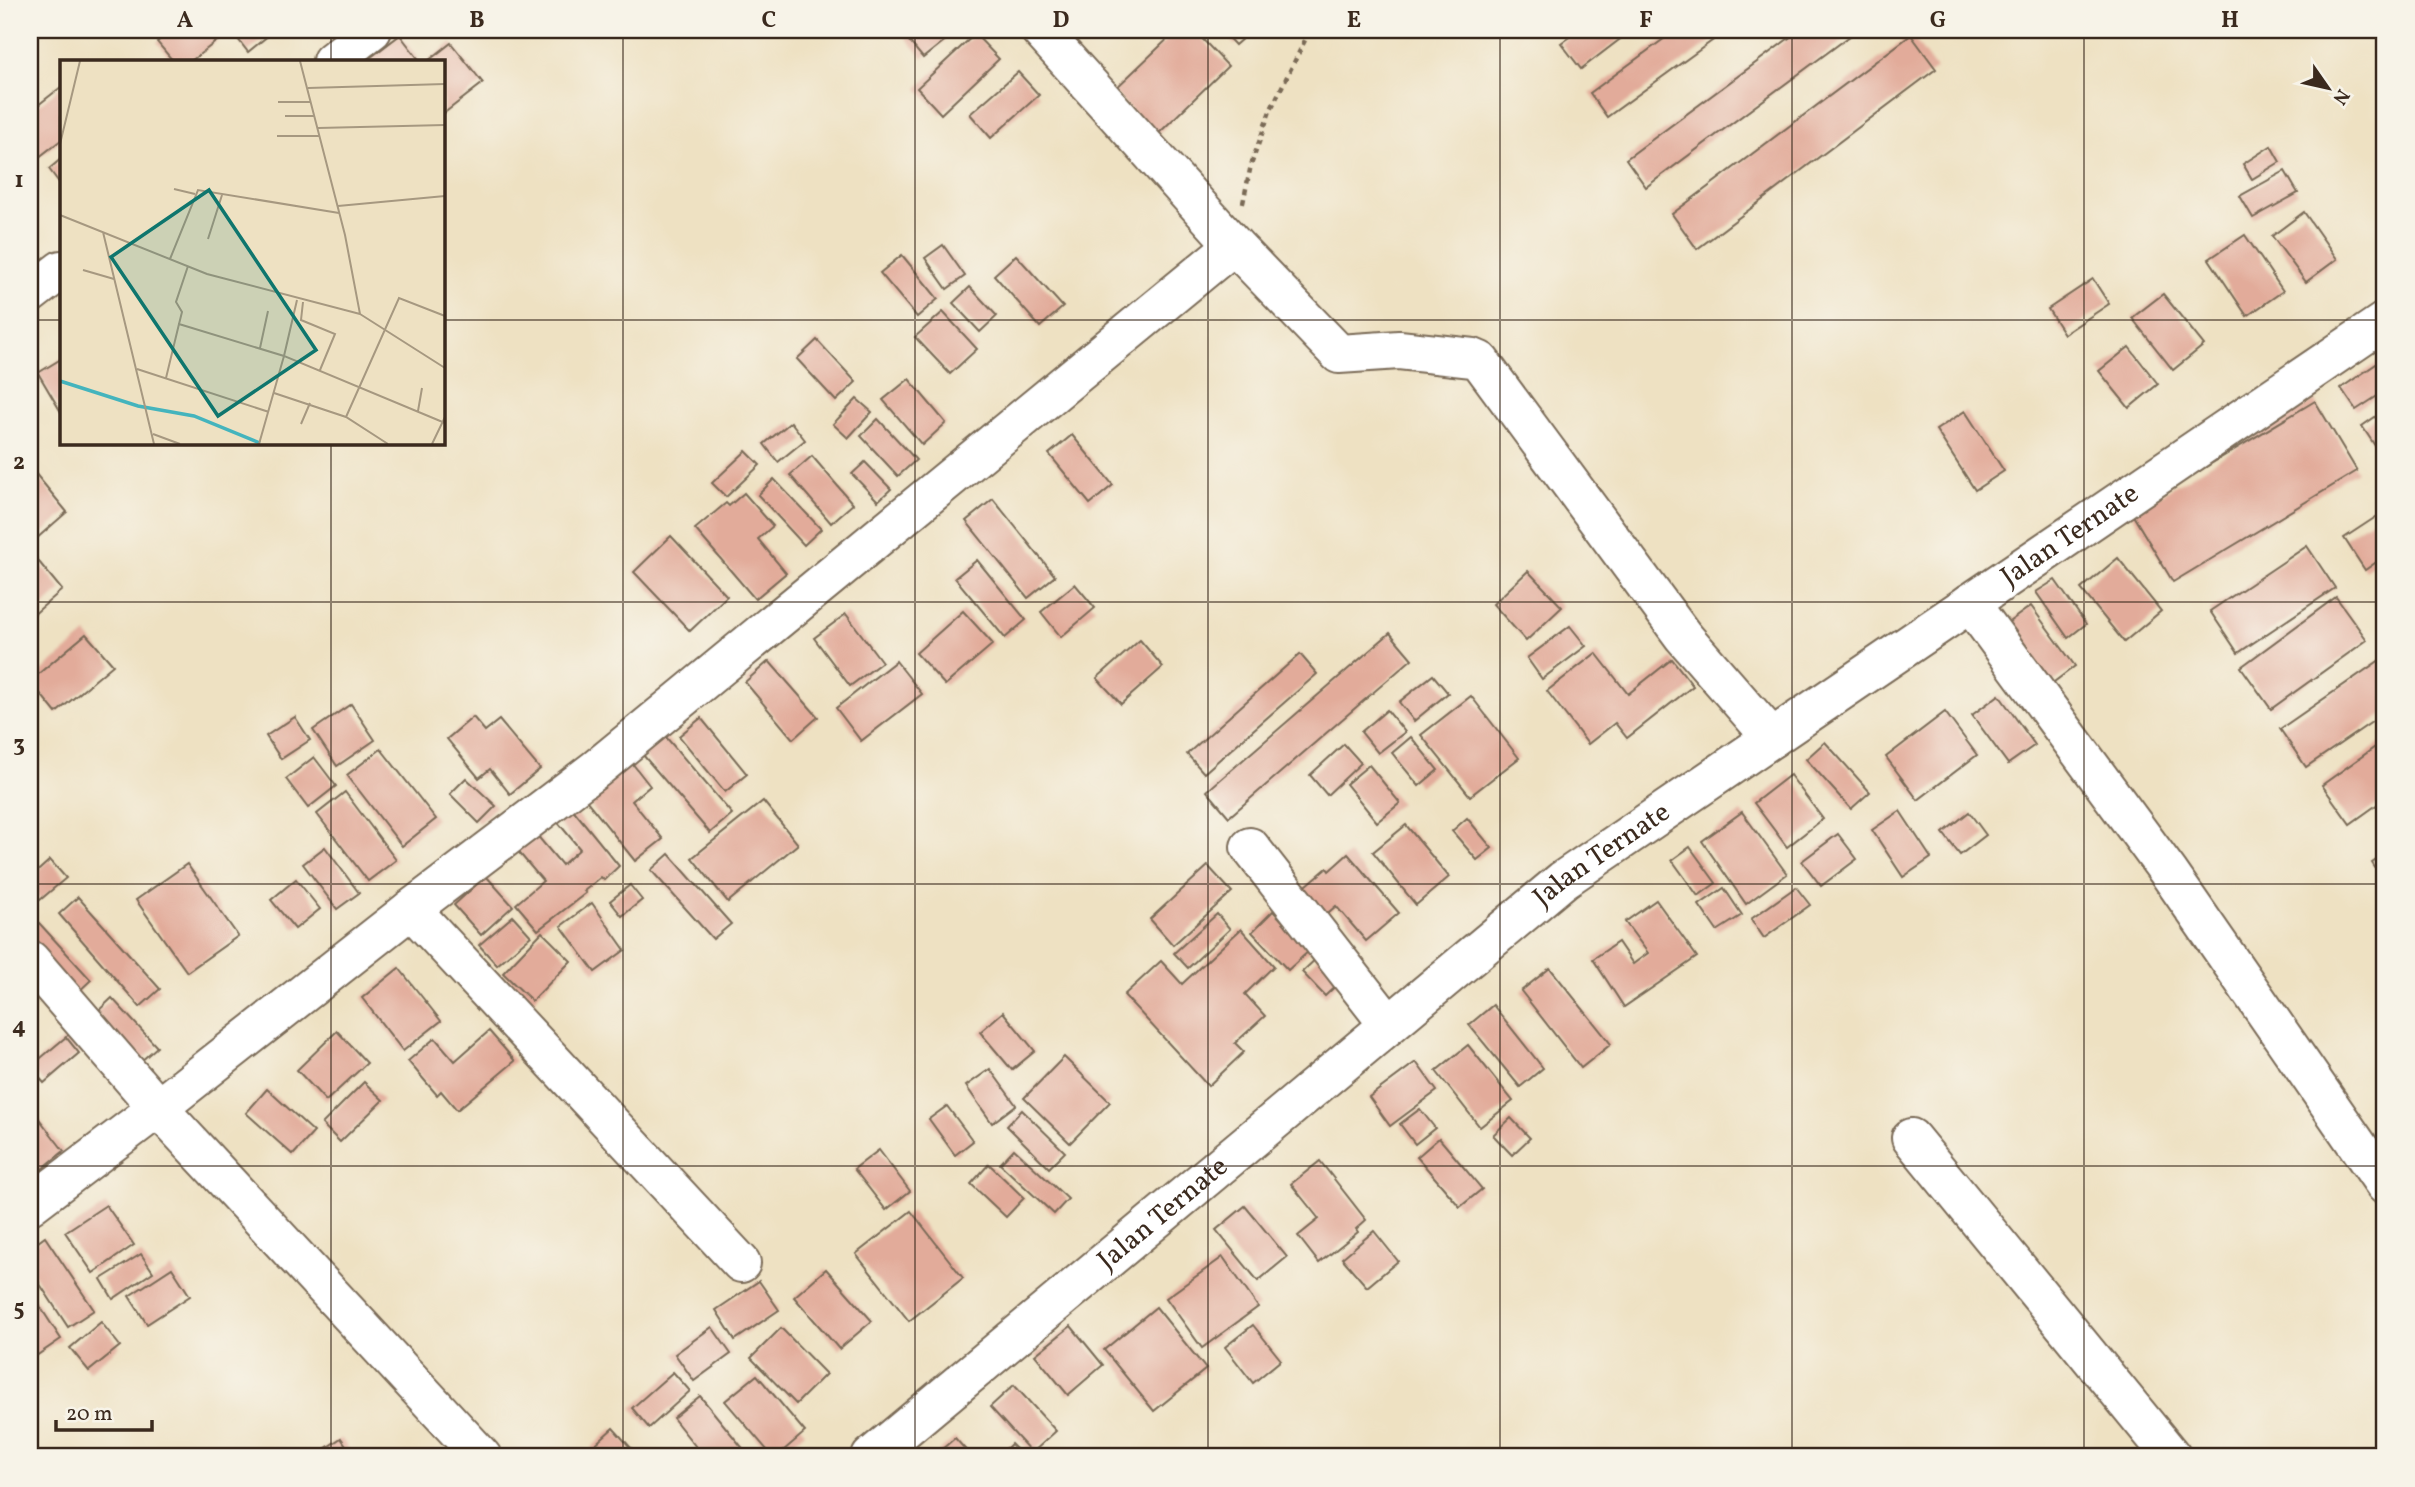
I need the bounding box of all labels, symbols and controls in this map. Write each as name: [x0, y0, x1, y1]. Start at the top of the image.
text: A: [177, 5, 193, 37]
text: B: [469, 5, 485, 37]
text: C: [762, 5, 776, 37]
text: D: [1053, 5, 1070, 37]
text: E: [1347, 5, 1361, 37]
text: F: [1639, 5, 1653, 37]
text: G: [1930, 5, 1946, 37]
text: H: [2221, 5, 2239, 37]
north arrow: [2292, 52, 2362, 122]
inset map: [60, 60, 444, 444]
text: N: [2326, 83, 2355, 110]
text: 1: [14, 165, 24, 197]
text: 2: [13, 447, 25, 479]
street label: Jalan Ternate: [1993, 474, 2147, 596]
text: 3: [13, 729, 25, 761]
street label: Jalan Ternate: [1525, 793, 1678, 917]
text: 4: [12, 1011, 26, 1043]
street label: Jalan Ternate: [1089, 1148, 1237, 1280]
text: 5: [13, 1293, 25, 1325]
scale bar: [56, 1389, 152, 1433]
text: 20 m: [66, 1400, 112, 1429]

